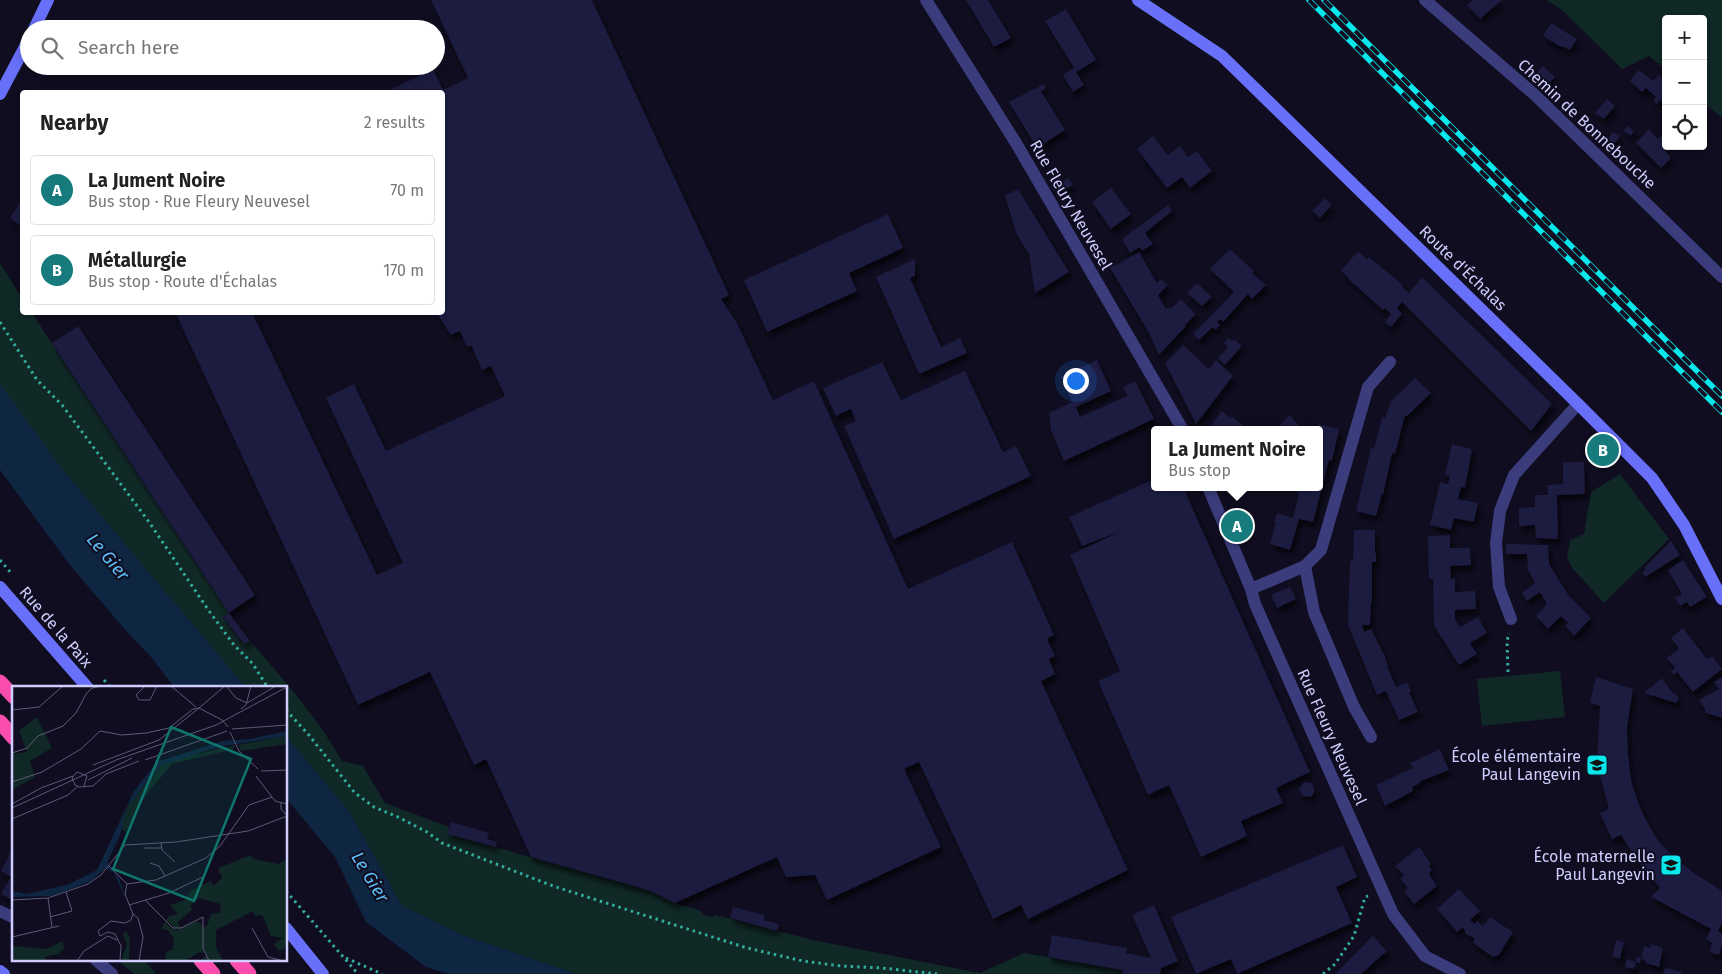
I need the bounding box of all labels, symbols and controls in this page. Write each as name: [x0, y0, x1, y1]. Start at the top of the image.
map controls: [1662, 15, 1707, 150]
button: +: [1662, 15, 1707, 60]
search box: [20, 20, 445, 75]
icon: search: [38, 34, 66, 62]
text: Search here: [78, 36, 179, 59]
street label: Chemin de Bonnebouche: [1514, 55, 1660, 193]
button: −: [1662, 60, 1707, 105]
button: locate: [1662, 105, 1707, 150]
text: Nearby: [40, 110, 108, 136]
text: 2 results: [364, 113, 425, 132]
street label: Rue Fleury Neuvesel: [1026, 137, 1116, 274]
text: La Jument Noire: [88, 169, 225, 192]
text: A: [52, 181, 62, 200]
text: 70 m: [390, 181, 424, 200]
text: Bus stop · Rue Fleury Neuvesel: [88, 192, 310, 211]
street label: Route d'Échalas: [1415, 221, 1511, 314]
text: Métallurgie: [88, 249, 187, 272]
text: B: [52, 261, 62, 280]
text: 170 m: [383, 261, 424, 280]
text: Bus stop · Route d'Échalas: [88, 272, 277, 291]
your location: [1063, 368, 1089, 394]
popup: [1151, 426, 1323, 491]
pin: B: [1587, 431, 1619, 469]
text: La Jument Noire: [1168, 438, 1306, 461]
text: Bus stop: [1168, 461, 1231, 480]
pin: A: [1221, 507, 1253, 545]
water label: Le Gier: [82, 529, 135, 586]
street label: Rue de la Paix: [16, 582, 97, 672]
street label: Rue Fleury Neuvesel: [1293, 666, 1371, 808]
inset map: [12, 686, 288, 962]
place label: École élémentaire Paul Langevin: [1451, 746, 1581, 784]
school or university icon: École élémentaire Paul Langevin: [1585, 753, 1609, 777]
place label: École maternelle Paul Langevin: [1534, 846, 1655, 884]
water label: Le Gier: [346, 848, 394, 907]
school or university icon: École maternelle Paul Langevin: [1659, 853, 1683, 877]

